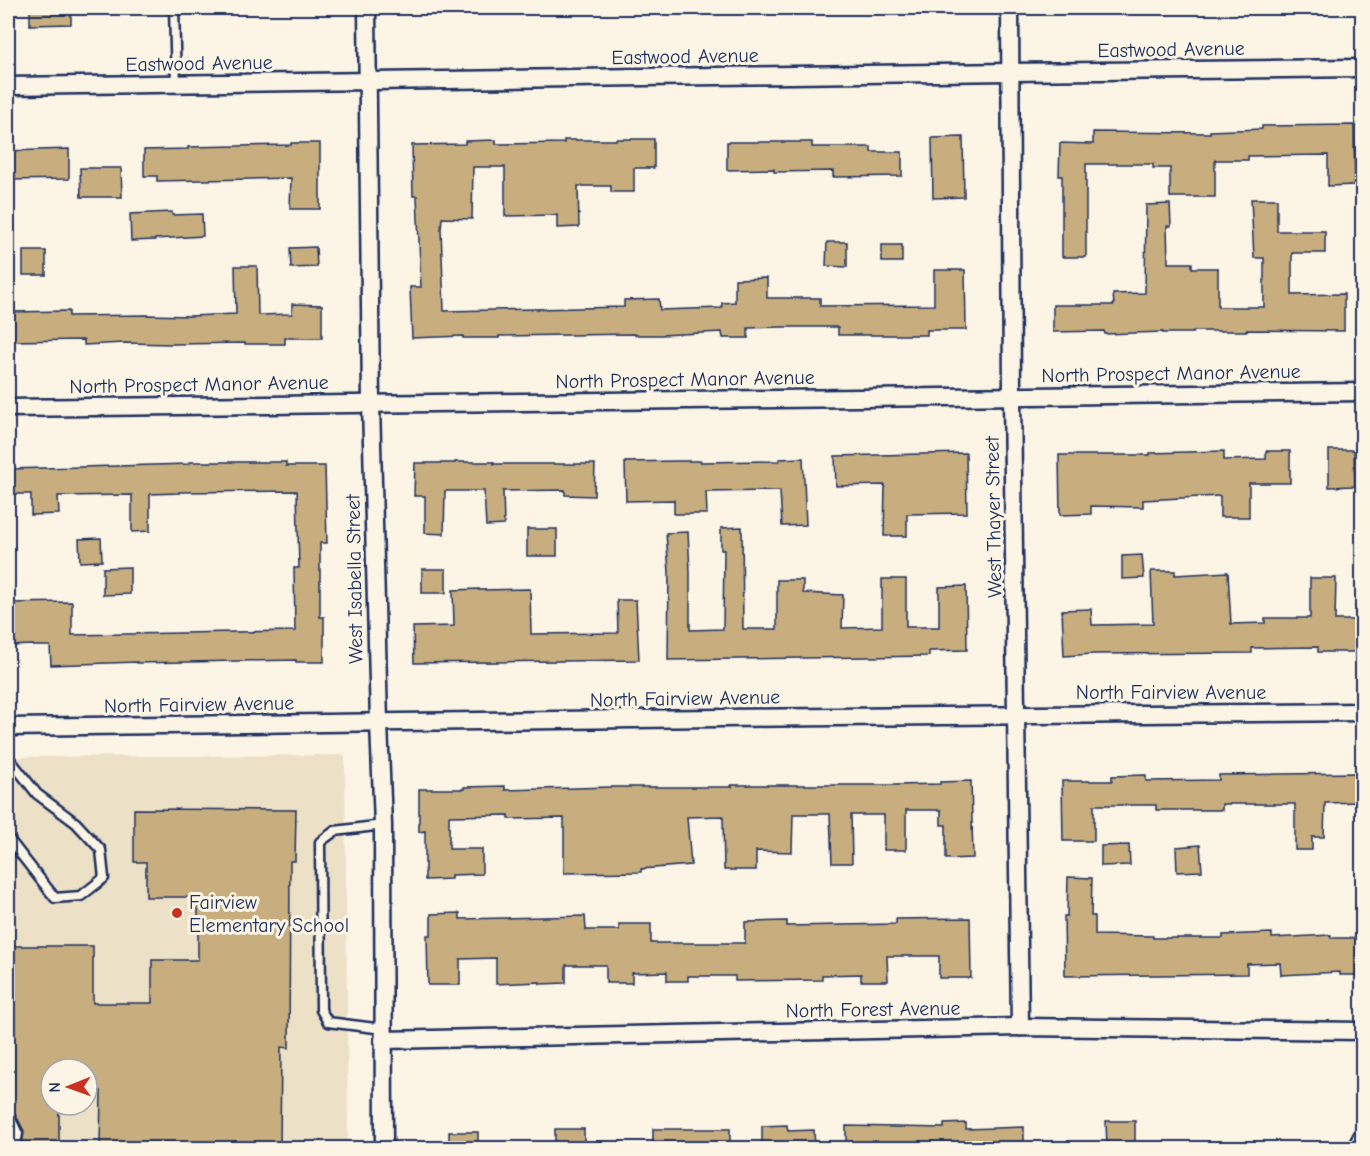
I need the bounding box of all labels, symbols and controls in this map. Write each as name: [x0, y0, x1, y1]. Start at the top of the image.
street label: Eastwood Avenue: [1097, 37, 1245, 62]
street label: Eastwood Avenue: [611, 44, 759, 69]
street label: Eastwood Avenue: [125, 51, 273, 76]
street label: North Prospect Manor Avenue: [1041, 360, 1301, 387]
street label: North Prospect Manor Avenue: [555, 366, 815, 393]
street label: North Prospect Manor Avenue: [69, 371, 329, 398]
street label: West Thayer Street: [981, 435, 1006, 598]
street label: West Isabella Street: [341, 493, 367, 664]
street label: North Fairview Avenue: [1076, 681, 1266, 704]
street label: North Fairview Avenue: [590, 685, 780, 712]
street label: North Fairview Avenue: [104, 691, 294, 718]
place label: Fairview Elementary School: [189, 891, 349, 937]
marker: Fairview Elementary School: [170, 906, 184, 920]
street label: North Forest Avenue: [785, 996, 961, 1023]
north arrow: [39, 1057, 99, 1117]
text: N: [46, 1082, 64, 1093]

